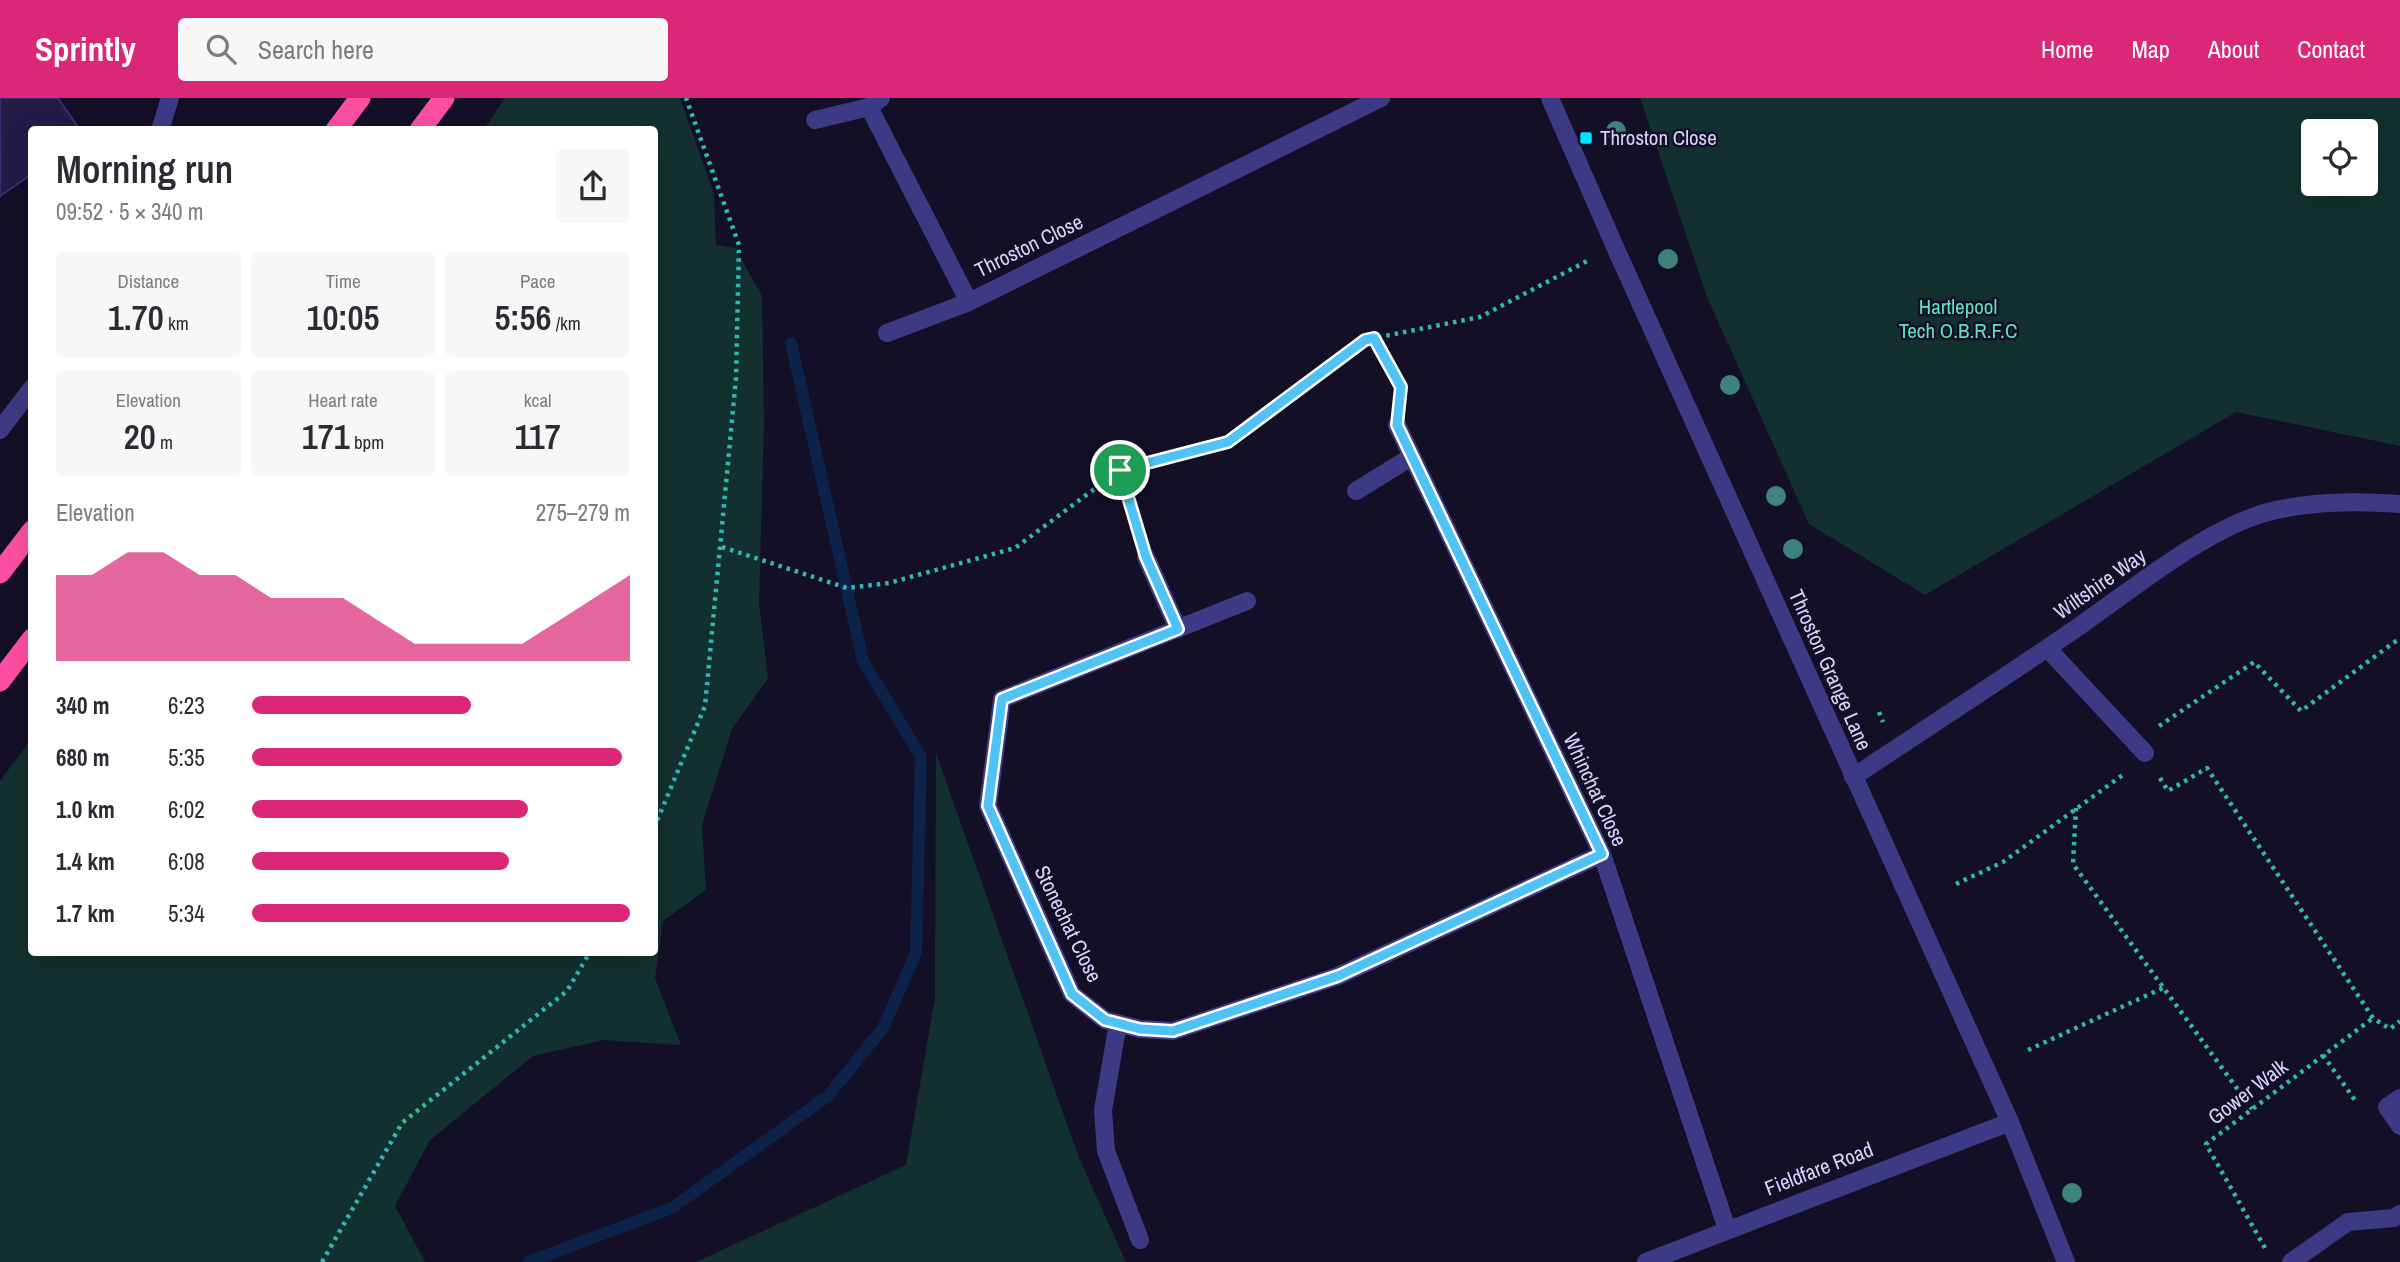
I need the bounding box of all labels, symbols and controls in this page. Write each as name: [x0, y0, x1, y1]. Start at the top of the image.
search box: [178, 18, 668, 81]
text: Sprintly: [35, 27, 136, 71]
icon: search: [202, 30, 240, 68]
text: Search here: [258, 32, 374, 67]
text: Home: [2041, 33, 2093, 65]
text: Map: [2131, 33, 2170, 65]
text: About: [2208, 33, 2259, 65]
text: Contact: [2297, 33, 2365, 65]
map controls: [2301, 119, 2378, 196]
button: locate: [2301, 119, 2378, 196]
place label: Throston Close: [1600, 123, 1717, 152]
marker: Throston Close: [1578, 130, 1594, 146]
text: Morning run: [56, 144, 233, 195]
button: share: [556, 149, 630, 223]
text: 09:52 · 5 × 340 m: [56, 196, 203, 227]
street label: Throston Close: [970, 207, 1088, 284]
text: Distance: [118, 268, 179, 294]
text: Time: [325, 268, 361, 294]
text: Pace: [520, 268, 555, 294]
park label: Hartlepool Tech O.B.R.F.C: [1899, 292, 2017, 345]
text: 1.70: [108, 294, 164, 341]
text: 10:05: [307, 294, 379, 341]
text: 5:56: [494, 294, 551, 341]
text: km: [164, 310, 189, 336]
text: /km: [551, 310, 581, 336]
text: Elevation: [116, 387, 181, 413]
text: Heart rate: [308, 387, 378, 413]
text: kcal: [524, 387, 552, 413]
text: 20: [124, 413, 156, 460]
text: 171: [302, 413, 350, 460]
text: 117: [515, 413, 561, 460]
text: m: [156, 429, 173, 455]
text: bpm: [350, 429, 384, 455]
pin: [1090, 440, 1150, 500]
icon: arrive: [1101, 451, 1139, 489]
text: Elevation: [56, 497, 135, 528]
text: 275–279 m: [536, 497, 630, 528]
street label: Wiltshire Way: [2048, 541, 2152, 626]
street label: Throston Grange Lane: [1782, 585, 1879, 755]
text: 340 m: [56, 690, 109, 721]
text: 6:23: [168, 690, 205, 721]
street label: Whinchat Close: [1557, 729, 1634, 851]
text: 680 m: [56, 742, 109, 773]
text: 5:35: [168, 742, 205, 773]
text: 1.0 km: [56, 794, 115, 825]
text: 6:02: [168, 794, 205, 825]
text: 1.4 km: [56, 846, 115, 877]
text: 6:08: [168, 846, 205, 877]
street label: Stonechat Close: [1028, 861, 1109, 987]
text: 1.7 km: [56, 898, 115, 929]
text: 5:34: [168, 898, 205, 929]
street label: Gower Walk: [2202, 1052, 2294, 1131]
street label: Fieldfare Road: [1760, 1135, 1877, 1202]

